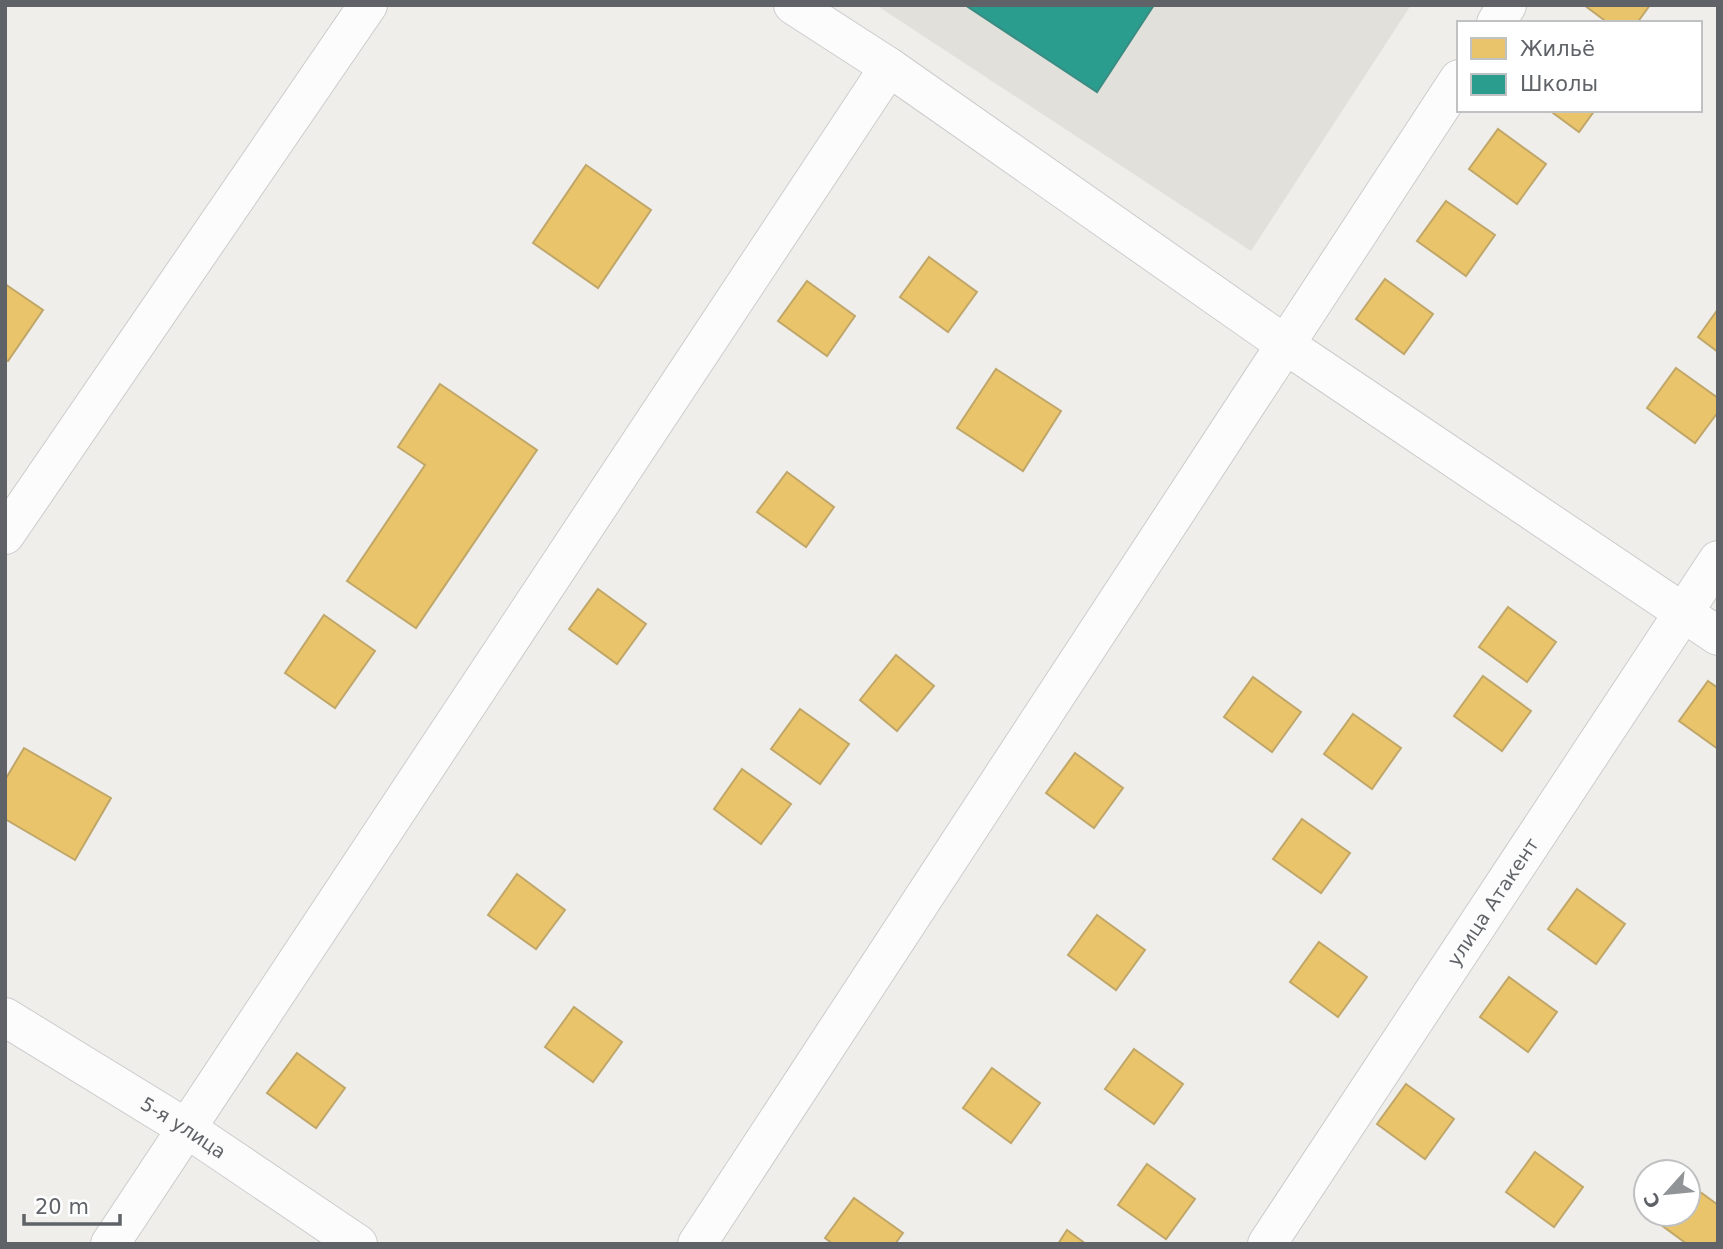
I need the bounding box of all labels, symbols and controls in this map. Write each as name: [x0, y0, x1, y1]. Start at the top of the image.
legend: [1457, 21, 1702, 112]
text: Жильё: [1520, 37, 1595, 61]
text: Школы: [1520, 72, 1598, 96]
street label: улица Атакент: [1443, 834, 1543, 970]
street label: 5-я улица: [137, 1092, 230, 1163]
north arrow: [1632, 1158, 1702, 1228]
scale bar: [24, 1182, 121, 1226]
text: С: [1639, 1190, 1665, 1212]
text: 20 m: [35, 1195, 89, 1219]

